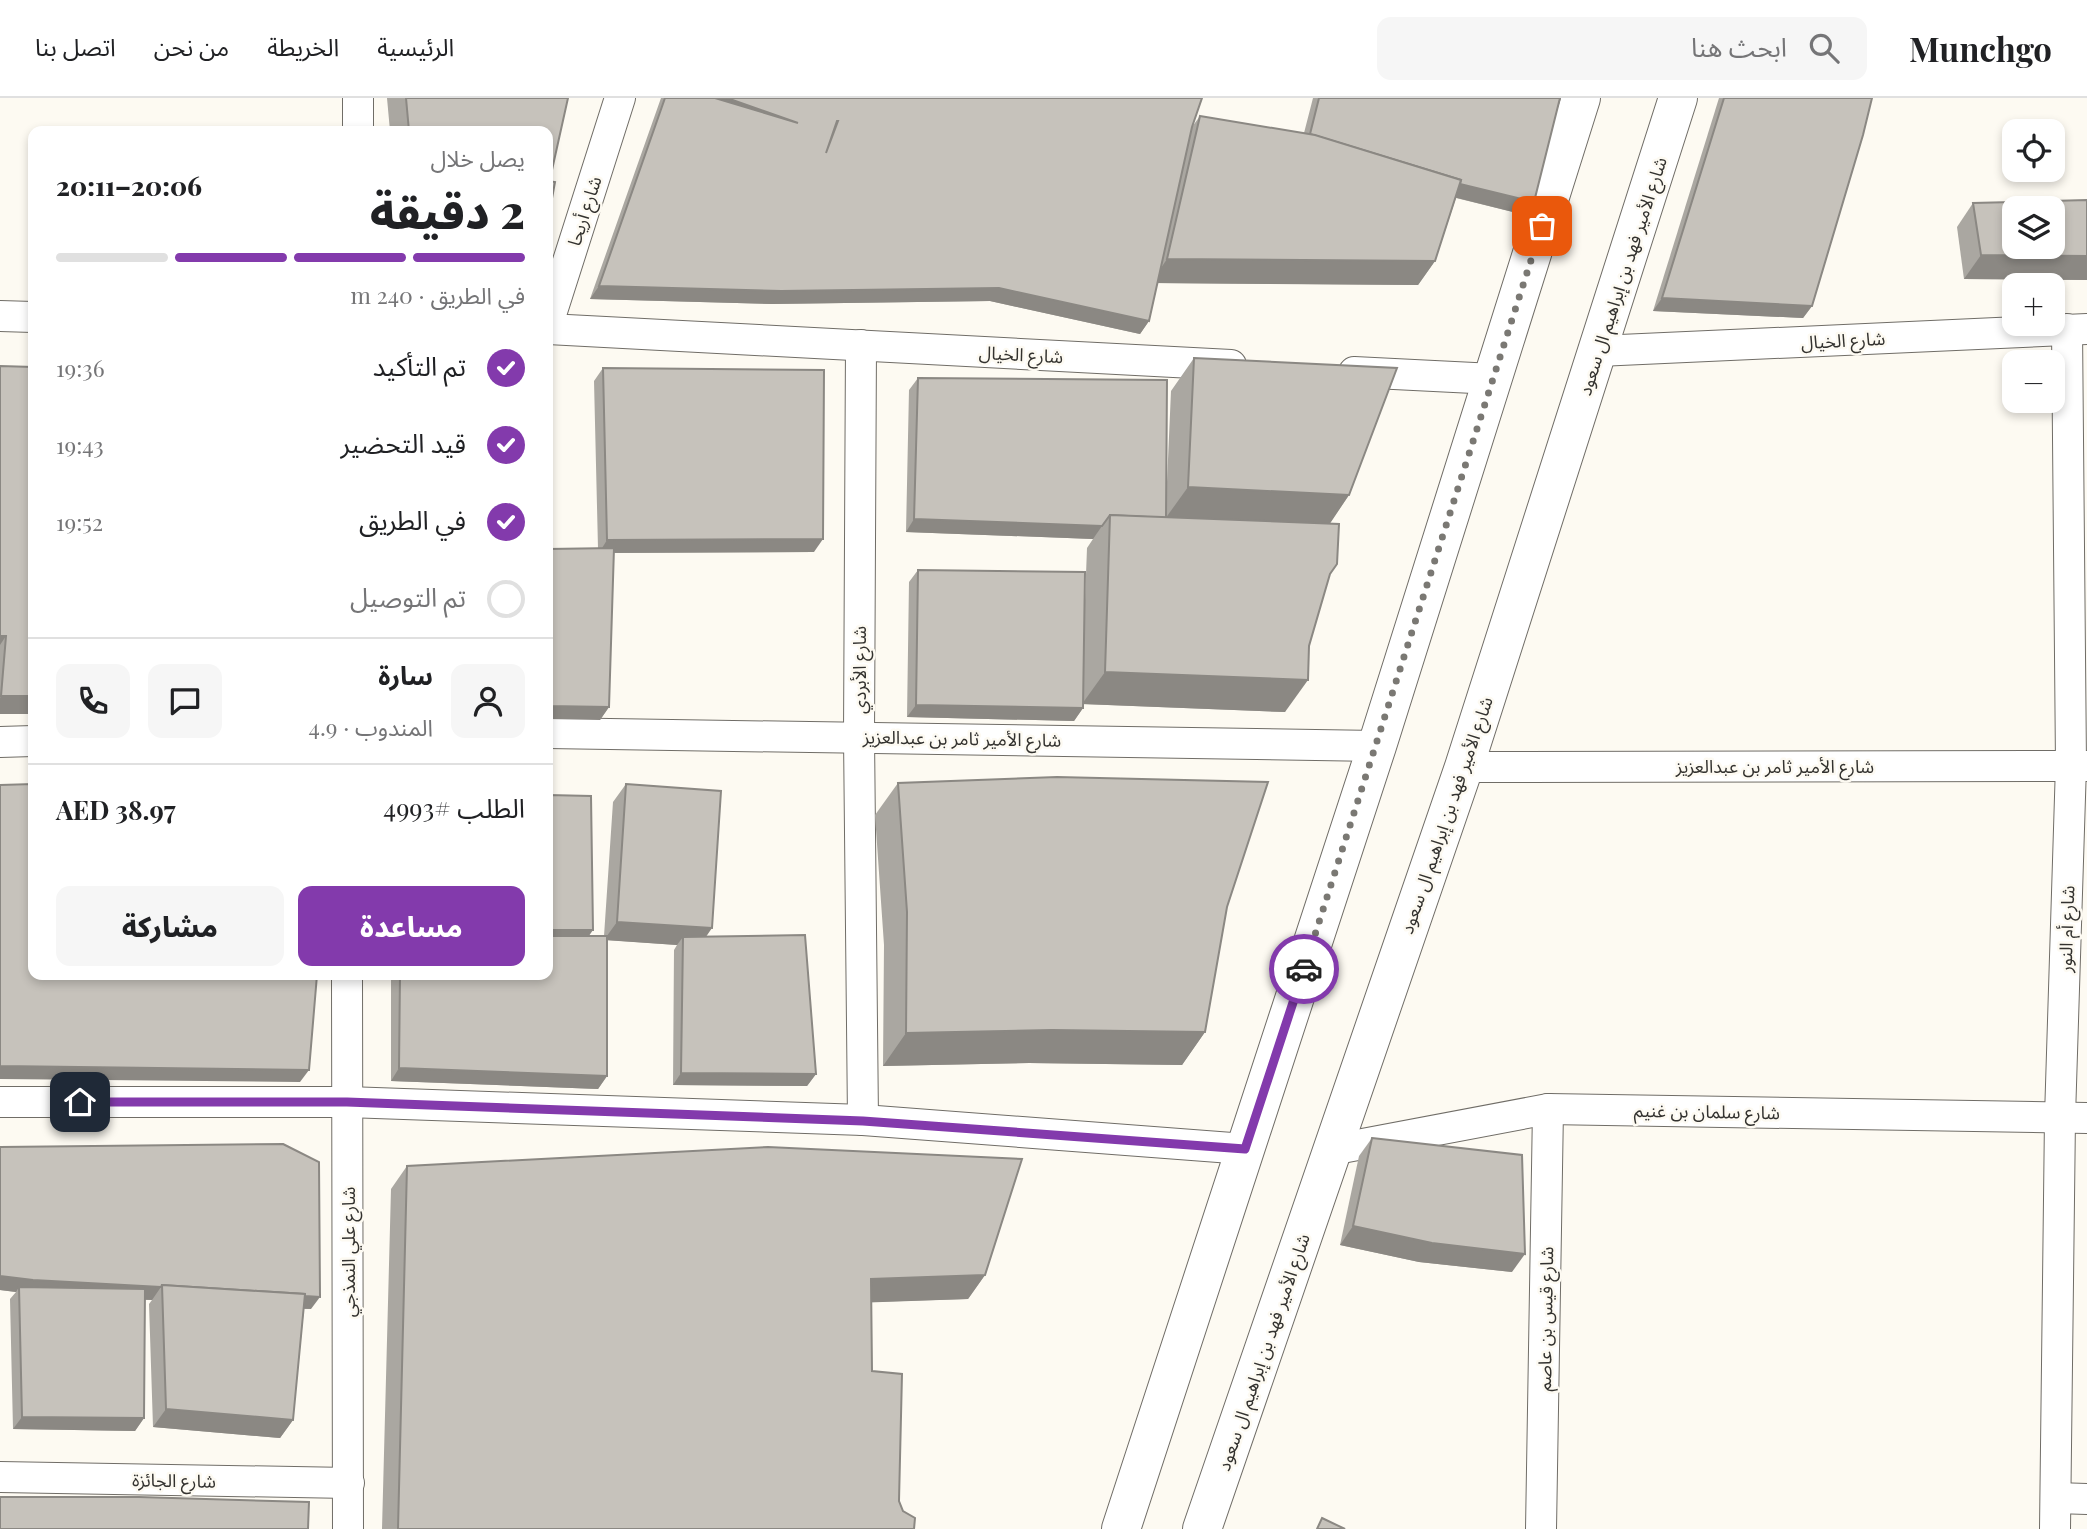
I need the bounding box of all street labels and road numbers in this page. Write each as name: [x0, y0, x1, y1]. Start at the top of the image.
street label: شارع الأمير فهد بن إبراهيم ال سعود: [1572, 154, 1675, 399]
street label: شارع أريحا: [561, 173, 609, 250]
street label: شارع الخيال: [1800, 326, 1886, 357]
street label: شارع الخيال: [978, 340, 1064, 371]
street label: شارع الأبردي: [847, 626, 874, 714]
street label: شارع الأمير فهد بن إبراهيم ال سعود: [1394, 693, 1501, 938]
street label: شارع الأمير ثامر بن عبدالعزيز: [862, 724, 1061, 755]
street label: شارع الأمير ثامر بن عبدالعزيز: [1675, 754, 1874, 781]
street label: شارع أم النور: [2052, 885, 2083, 974]
street label: شارع سلمان بن غنيم: [1634, 1098, 1780, 1127]
street label: شارع علي النمذجي: [336, 1187, 363, 1317]
street label: شارع الأمير فهد بن إبراهيم ال سعود: [1211, 1230, 1318, 1475]
street label: شارع قيس بن عاصم: [1532, 1246, 1561, 1392]
street label: شارع الجائزة: [132, 1467, 216, 1496]

